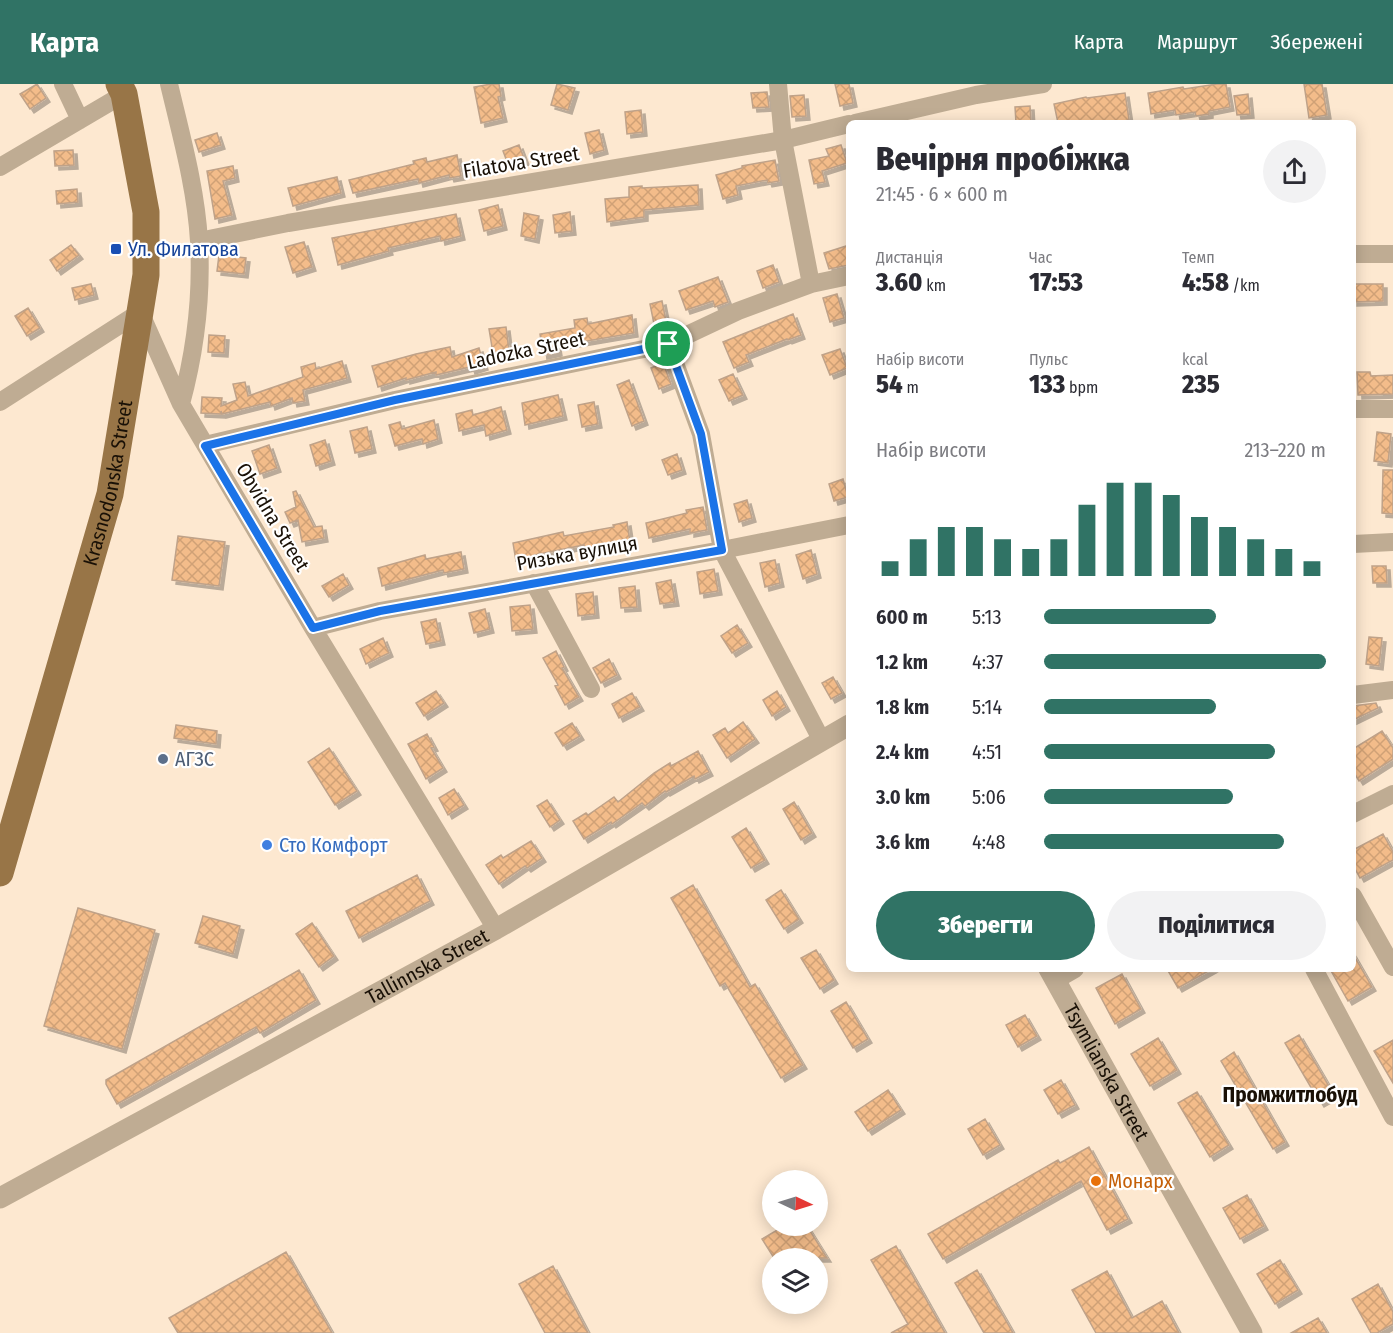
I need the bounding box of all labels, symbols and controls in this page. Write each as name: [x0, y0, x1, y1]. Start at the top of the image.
text: Карта: [30, 26, 99, 59]
text: Карта: [1074, 29, 1124, 55]
text: Маршрут: [1157, 29, 1237, 55]
text: Збережені: [1270, 29, 1363, 55]
text: Вечірня пробіжка: [876, 139, 1130, 179]
button: share: [1263, 140, 1326, 203]
street label: Filatova Street: [461, 141, 581, 183]
text: 21:45 · 6 × 600 m: [876, 182, 1008, 206]
place label: Ул. Филатова: [127, 237, 239, 261]
marker: Ул. Филатова: [109, 242, 123, 256]
text: Дистанція: [876, 248, 943, 267]
text: Час: [1029, 248, 1052, 267]
text: Темп: [1182, 248, 1215, 267]
text: 3.60: [876, 267, 922, 298]
text: 17:53: [1029, 267, 1083, 298]
text: 4:58: [1182, 267, 1229, 298]
text: km: [922, 276, 946, 295]
text: /km: [1229, 276, 1260, 295]
pin: [642, 318, 693, 369]
street label: Ladozka Street: [465, 326, 588, 374]
icon: arrive: [651, 327, 684, 360]
text: Набір висоти: [876, 350, 964, 369]
text: Пульс: [1029, 350, 1068, 369]
text: kcal: [1182, 350, 1208, 369]
text: 54: [876, 369, 903, 400]
text: 133: [1029, 369, 1065, 400]
text: 235: [1182, 369, 1220, 400]
text: m: [903, 378, 919, 397]
text: bpm: [1065, 378, 1098, 397]
street label: Krasnodonska Street: [78, 398, 137, 569]
text: Набір висоти: [876, 438, 987, 462]
text: 213–220 m: [1244, 438, 1326, 462]
street label: Obvidna Street: [231, 459, 315, 576]
street label: Ризька вулиця: [515, 531, 639, 575]
text: 600 m: [876, 605, 928, 629]
text: 5:13: [972, 605, 1001, 629]
text: 1.2 km: [876, 650, 928, 674]
text: 4:37: [972, 650, 1003, 674]
text: 1.8 km: [876, 695, 929, 719]
text: 5:14: [972, 695, 1002, 719]
text: 2.4 km: [876, 740, 929, 764]
text: 4:51: [972, 740, 1002, 764]
place label: АГЗС: [175, 747, 214, 771]
marker: АГЗС: [156, 752, 170, 766]
text: 3.0 km: [876, 785, 930, 809]
text: 5:06: [972, 785, 1006, 809]
text: 3.6 km: [876, 830, 930, 854]
text: 4:48: [972, 830, 1006, 854]
place label: Сто Комфорт: [279, 833, 388, 857]
marker: Сто Комфорт: [260, 838, 274, 852]
button: Зберегти: [876, 891, 1095, 960]
button: Поділитися: [1107, 891, 1326, 960]
street label: Tallinnska Street: [362, 923, 493, 1009]
street label: Tsymlianska Street: [1059, 999, 1154, 1145]
district label: Промжитлобуд: [1223, 1082, 1358, 1108]
place label: Монарх: [1108, 1169, 1173, 1193]
north arrow: [762, 1170, 828, 1236]
map controls: [762, 1170, 828, 1314]
marker: Монарх: [1089, 1174, 1103, 1188]
button: layers: [762, 1248, 828, 1314]

